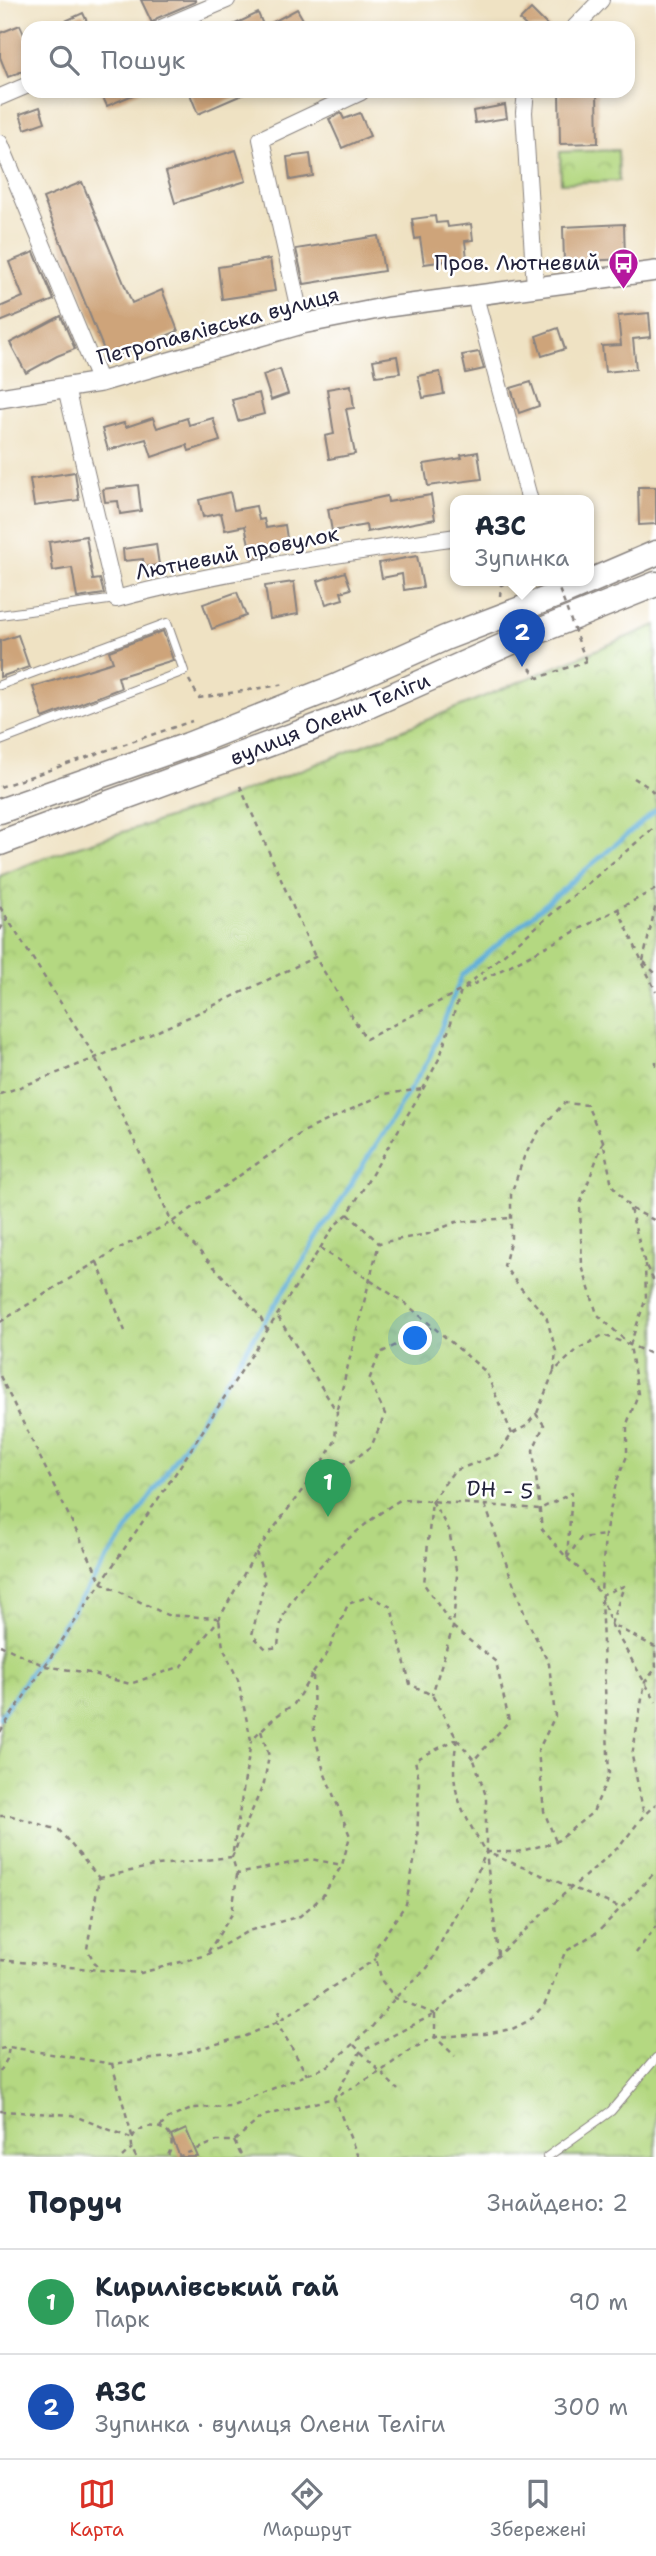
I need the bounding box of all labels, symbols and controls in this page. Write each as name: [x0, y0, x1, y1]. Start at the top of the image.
search box: [21, 21, 635, 98]
icon: search: [45, 41, 83, 79]
text: Пошук: [101, 42, 185, 77]
bus stop icon: Пров. Лютневий: [606, 246, 640, 290]
place label: Пров. Лютневий: [434, 249, 600, 277]
street label: Петропавлівська вулиця: [94, 280, 342, 372]
popup: [450, 495, 594, 586]
text: АЗС: [475, 508, 526, 543]
street label: Лютневий провулок: [133, 520, 341, 586]
text: Зупинка: [475, 543, 569, 573]
pin: 2: [499, 609, 545, 667]
street label: вулиця Олени Теліги: [226, 666, 434, 772]
your location: [398, 1321, 432, 1355]
pin: 1: [305, 1459, 351, 1517]
street label: DH - 5: [466, 1474, 534, 1506]
text: Поруч: [28, 2182, 122, 2223]
text: Знайдено: 2: [487, 2188, 628, 2218]
text: Кирилівський гай: [95, 2269, 339, 2304]
text: 1: [46, 2287, 56, 2317]
text: 90 m: [568, 2287, 628, 2317]
text: Парк: [95, 2304, 150, 2334]
text: АЗС: [95, 2374, 147, 2409]
text: 2: [43, 2392, 59, 2422]
text: 300 m: [553, 2392, 628, 2422]
text: Зупинка · вулиця Олени Теліги: [95, 2409, 446, 2439]
tab: Карта: [69, 2475, 124, 2542]
tab: Маршрут: [263, 2475, 351, 2542]
tab: Збережені: [490, 2475, 587, 2542]

